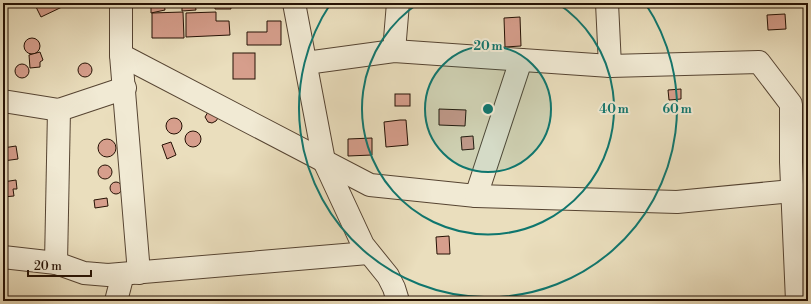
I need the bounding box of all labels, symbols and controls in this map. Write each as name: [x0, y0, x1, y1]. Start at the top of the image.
text: 20 m: [473, 39, 503, 54]
centre of rings: [481, 102, 495, 116]
text: 40 m: [599, 102, 629, 117]
text: 60 m: [662, 102, 692, 117]
scale bar: [28, 252, 91, 278]
text: 20 m: [34, 259, 62, 274]

